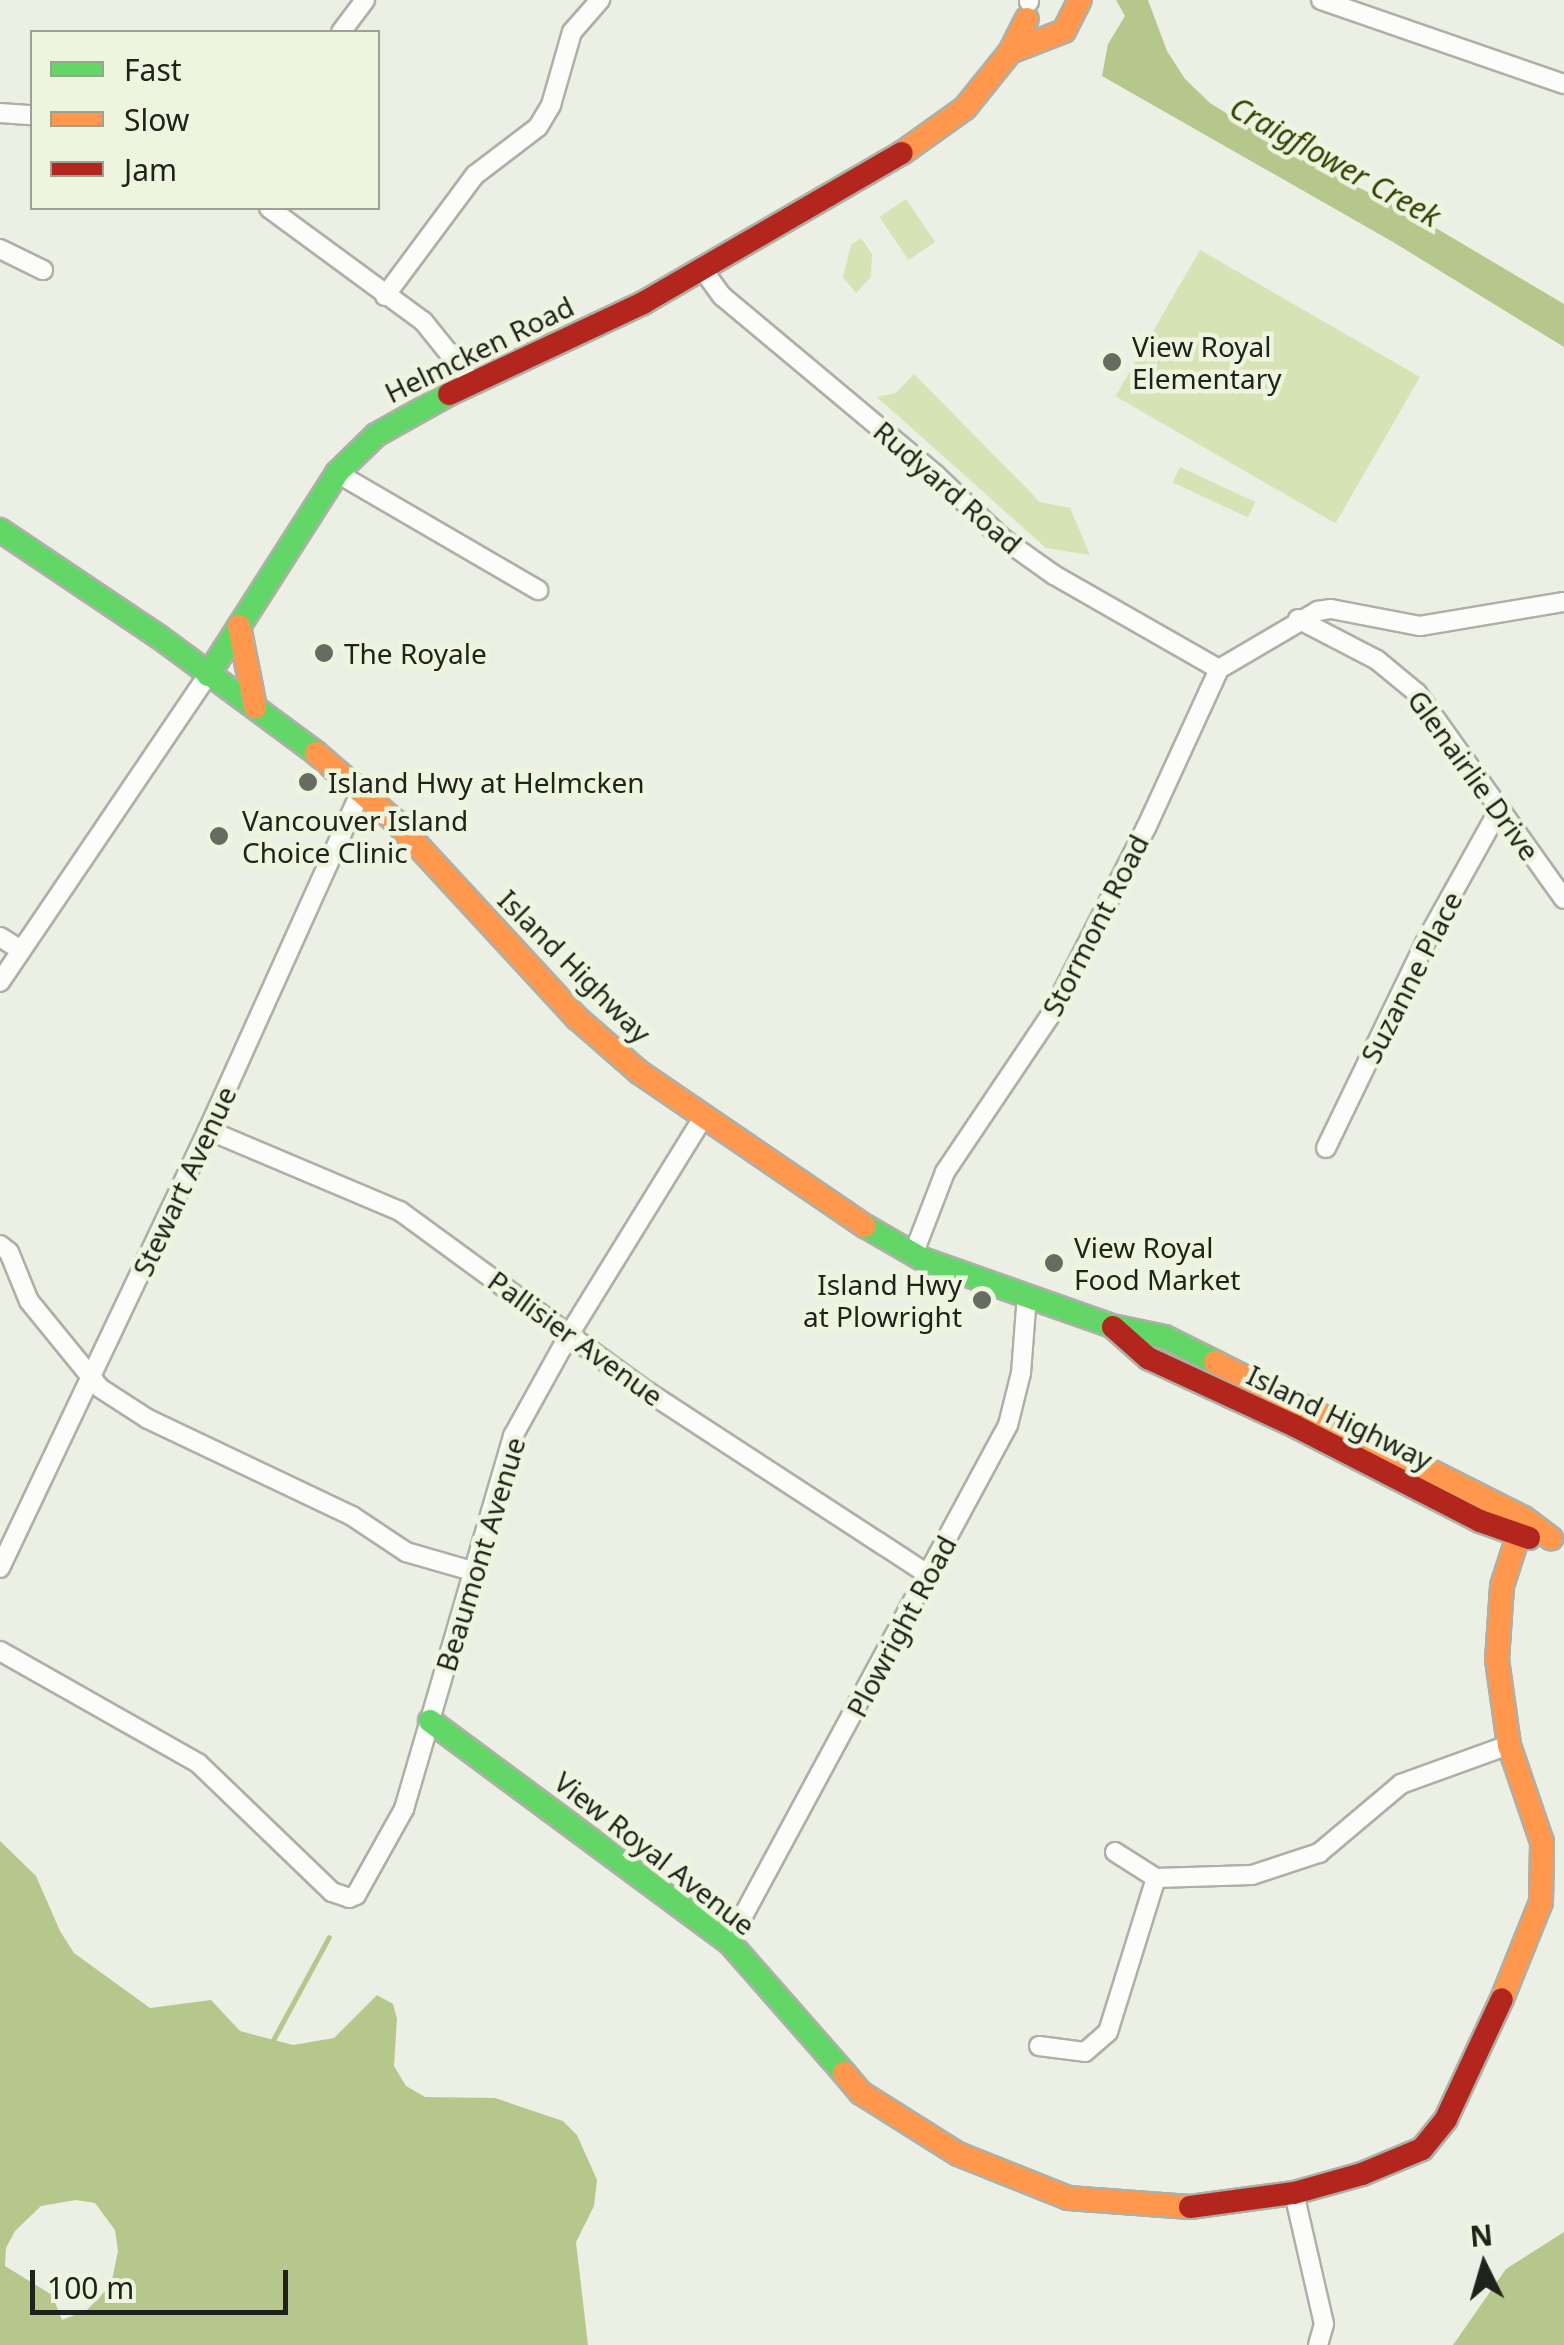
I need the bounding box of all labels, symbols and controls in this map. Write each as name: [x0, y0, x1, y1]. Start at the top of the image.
legend: [30, 30, 380, 210]
text: Fast: [124, 49, 182, 90]
water label: Craigflower Creek: [1224, 89, 1446, 235]
text: Slow: [124, 99, 189, 140]
text: Jam: [124, 149, 177, 190]
street label: Helmcken Road: [379, 289, 579, 409]
place label: View Royal Elementary: [1132, 329, 1282, 395]
marker: View Royal Elementary: [1101, 351, 1123, 373]
street label: Rudyard Road: [867, 414, 1029, 560]
place label: The Royale: [344, 636, 487, 670]
marker: The Royale: [313, 642, 335, 664]
street label: Glenairlie Drive: [1401, 683, 1547, 867]
place label: Island Hwy at Helmcken: [328, 765, 644, 799]
marker: Island Hwy at Helmcken: [297, 771, 319, 793]
place label: Vancouver Island Choice Clinic: [242, 803, 468, 869]
marker: Vancouver Island Choice Clinic: [206, 823, 232, 849]
street label: Stormont Road: [1035, 829, 1155, 1021]
street label: Island Highway: [492, 883, 658, 1049]
street label: Suzanne Place: [1353, 885, 1469, 1069]
street label: Stewart Avenue: [125, 1081, 243, 1281]
place label: View Royal Food Market: [1074, 1230, 1240, 1296]
marker: View Royal Food Market: [1043, 1252, 1065, 1274]
street label: Pallisier Avenue: [482, 1263, 670, 1413]
place label: Island Hwy at Plowright: [803, 1267, 962, 1333]
marker: Island Hwy at Plowright: [971, 1289, 993, 1311]
street label: Island Highway: [1242, 1358, 1438, 1476]
street label: Beaumont Avenue: [428, 1433, 532, 1675]
street label: Plowright Road: [839, 1530, 963, 1722]
street label: View Royal Avenue: [548, 1764, 762, 1942]
north arrow: [1434, 2215, 1534, 2315]
text: N: [1468, 2215, 1494, 2255]
scale bar: [35, 2250, 292, 2312]
text: 100 m: [47, 2267, 134, 2308]

